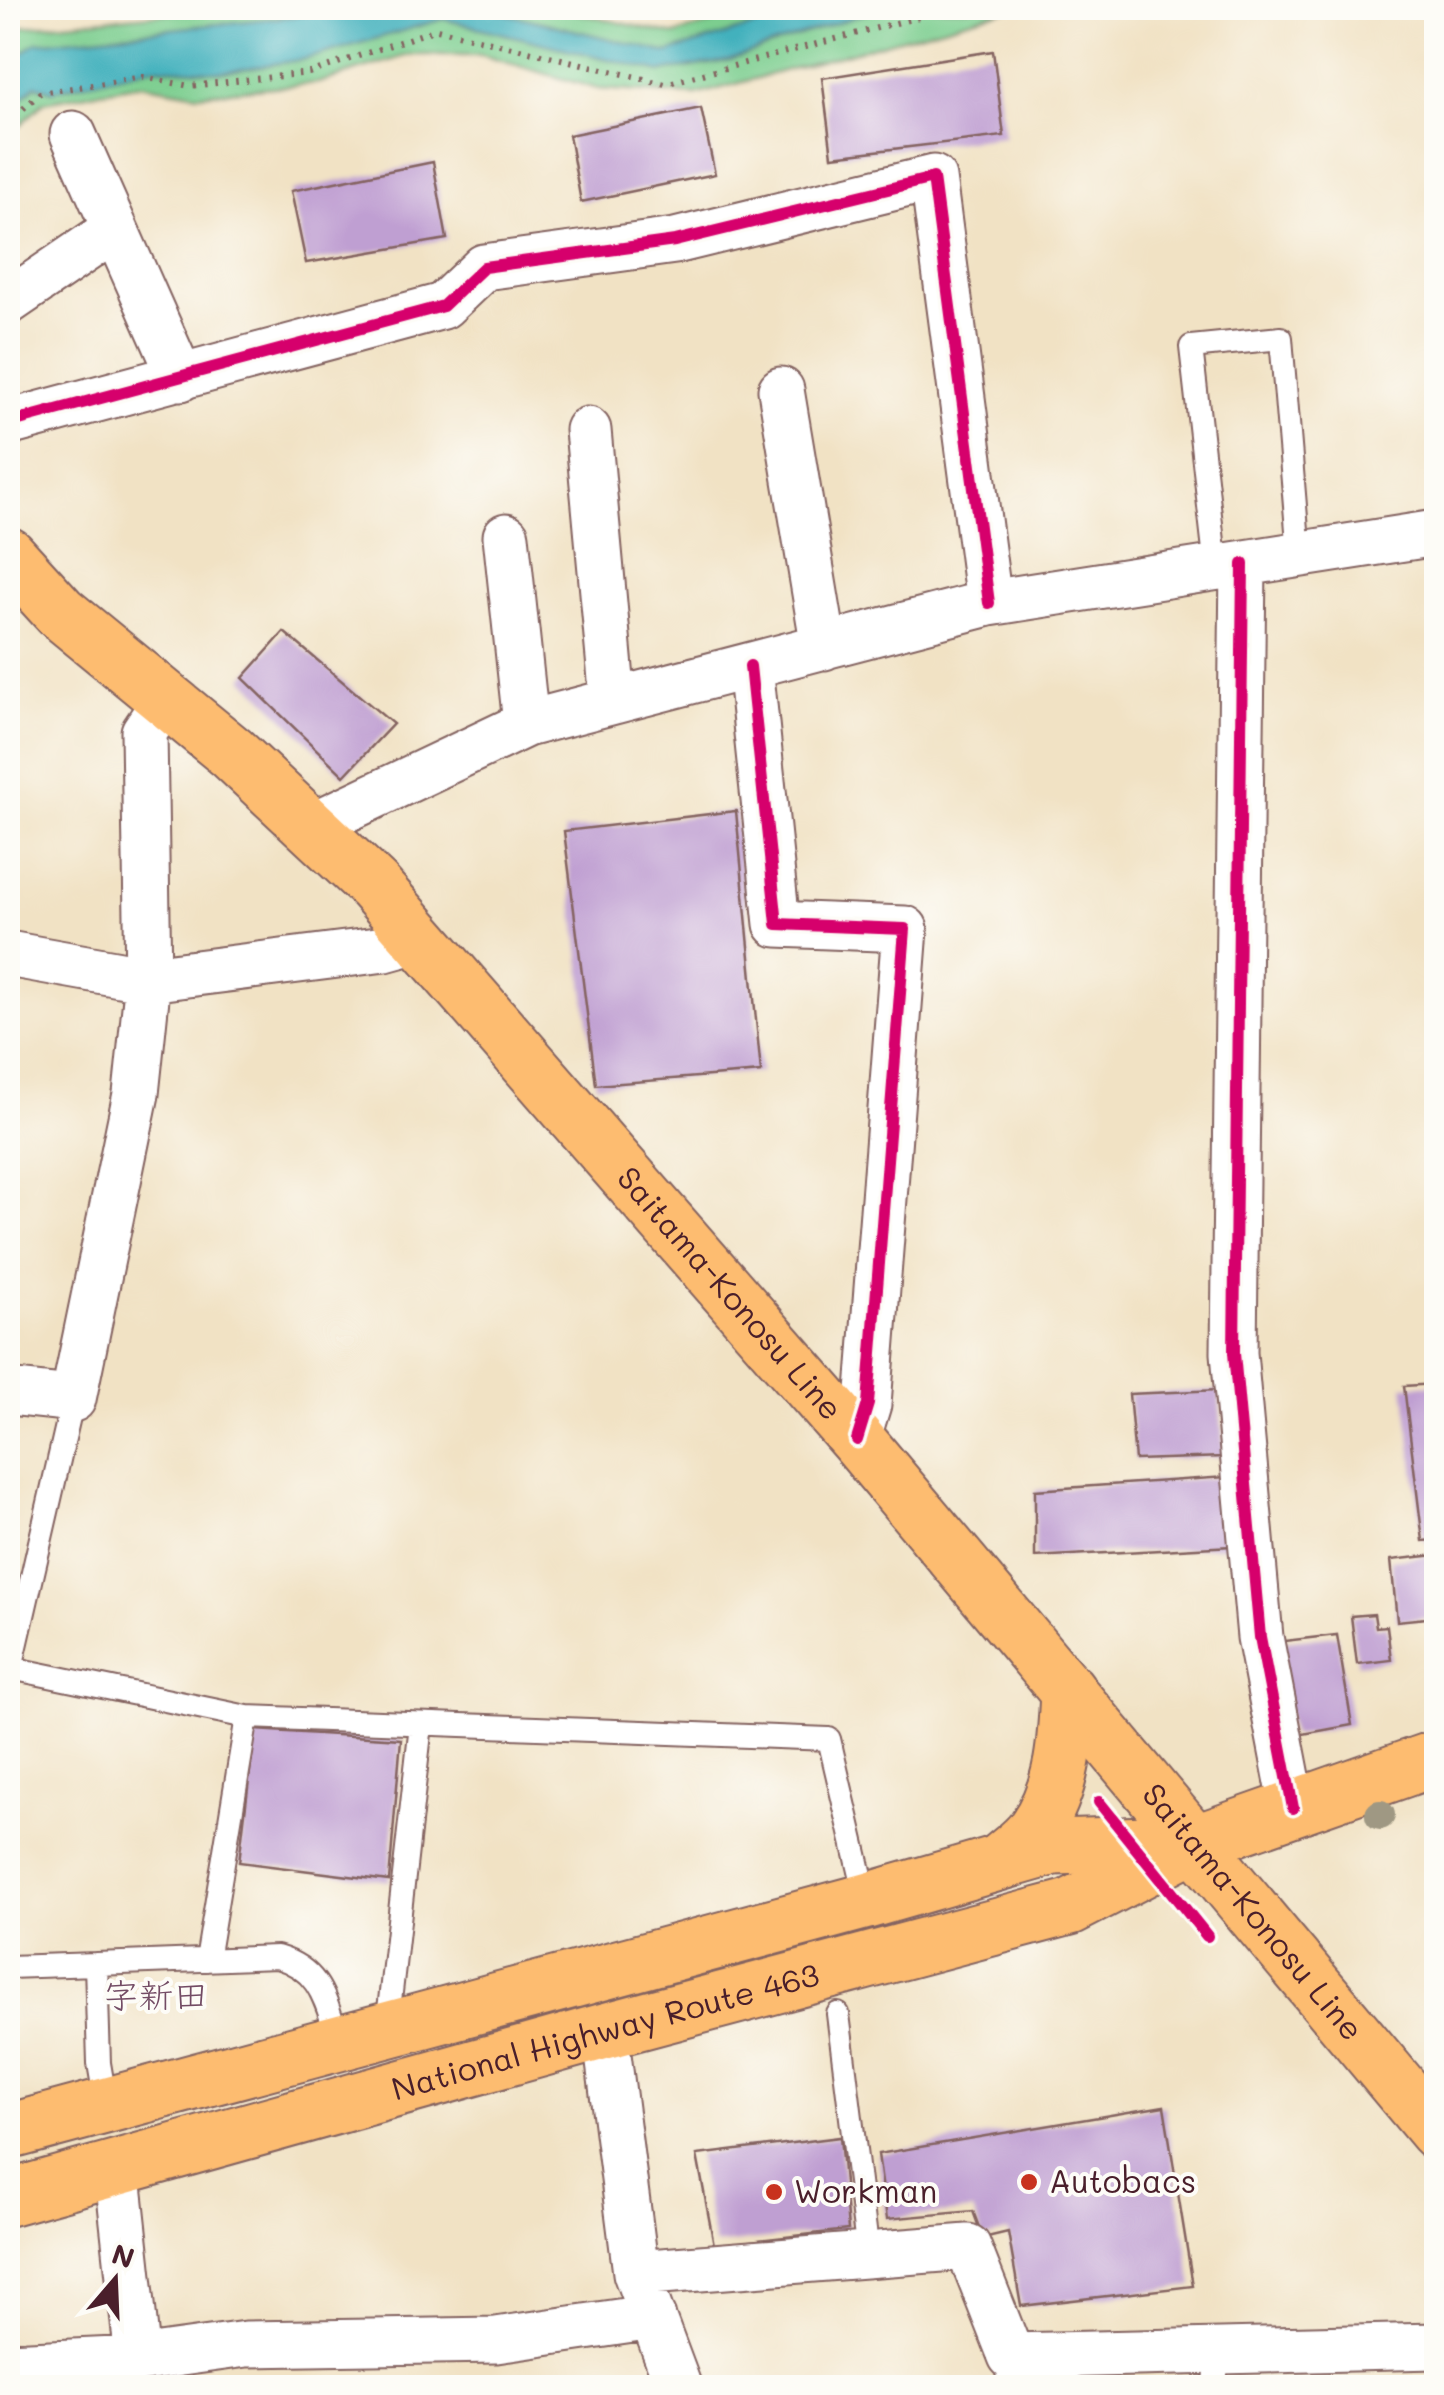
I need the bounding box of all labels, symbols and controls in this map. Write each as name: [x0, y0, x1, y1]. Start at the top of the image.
street label: Saitama-Konosu Line: [609, 1157, 853, 1428]
street label: Saitama-Konosu Line: [1134, 1773, 1374, 2048]
street label: National Highway Route 463: [386, 1952, 823, 2109]
district label: 字新田: [103, 1971, 209, 2017]
place label: Autobacs: [1049, 2159, 1196, 2201]
place label: Workman: [794, 2169, 937, 2211]
marker: Autobacs: [1018, 2171, 1040, 2193]
marker: Workman: [763, 2181, 785, 2203]
north arrow: [65, 2230, 165, 2330]
text: N: [108, 2235, 139, 2276]

